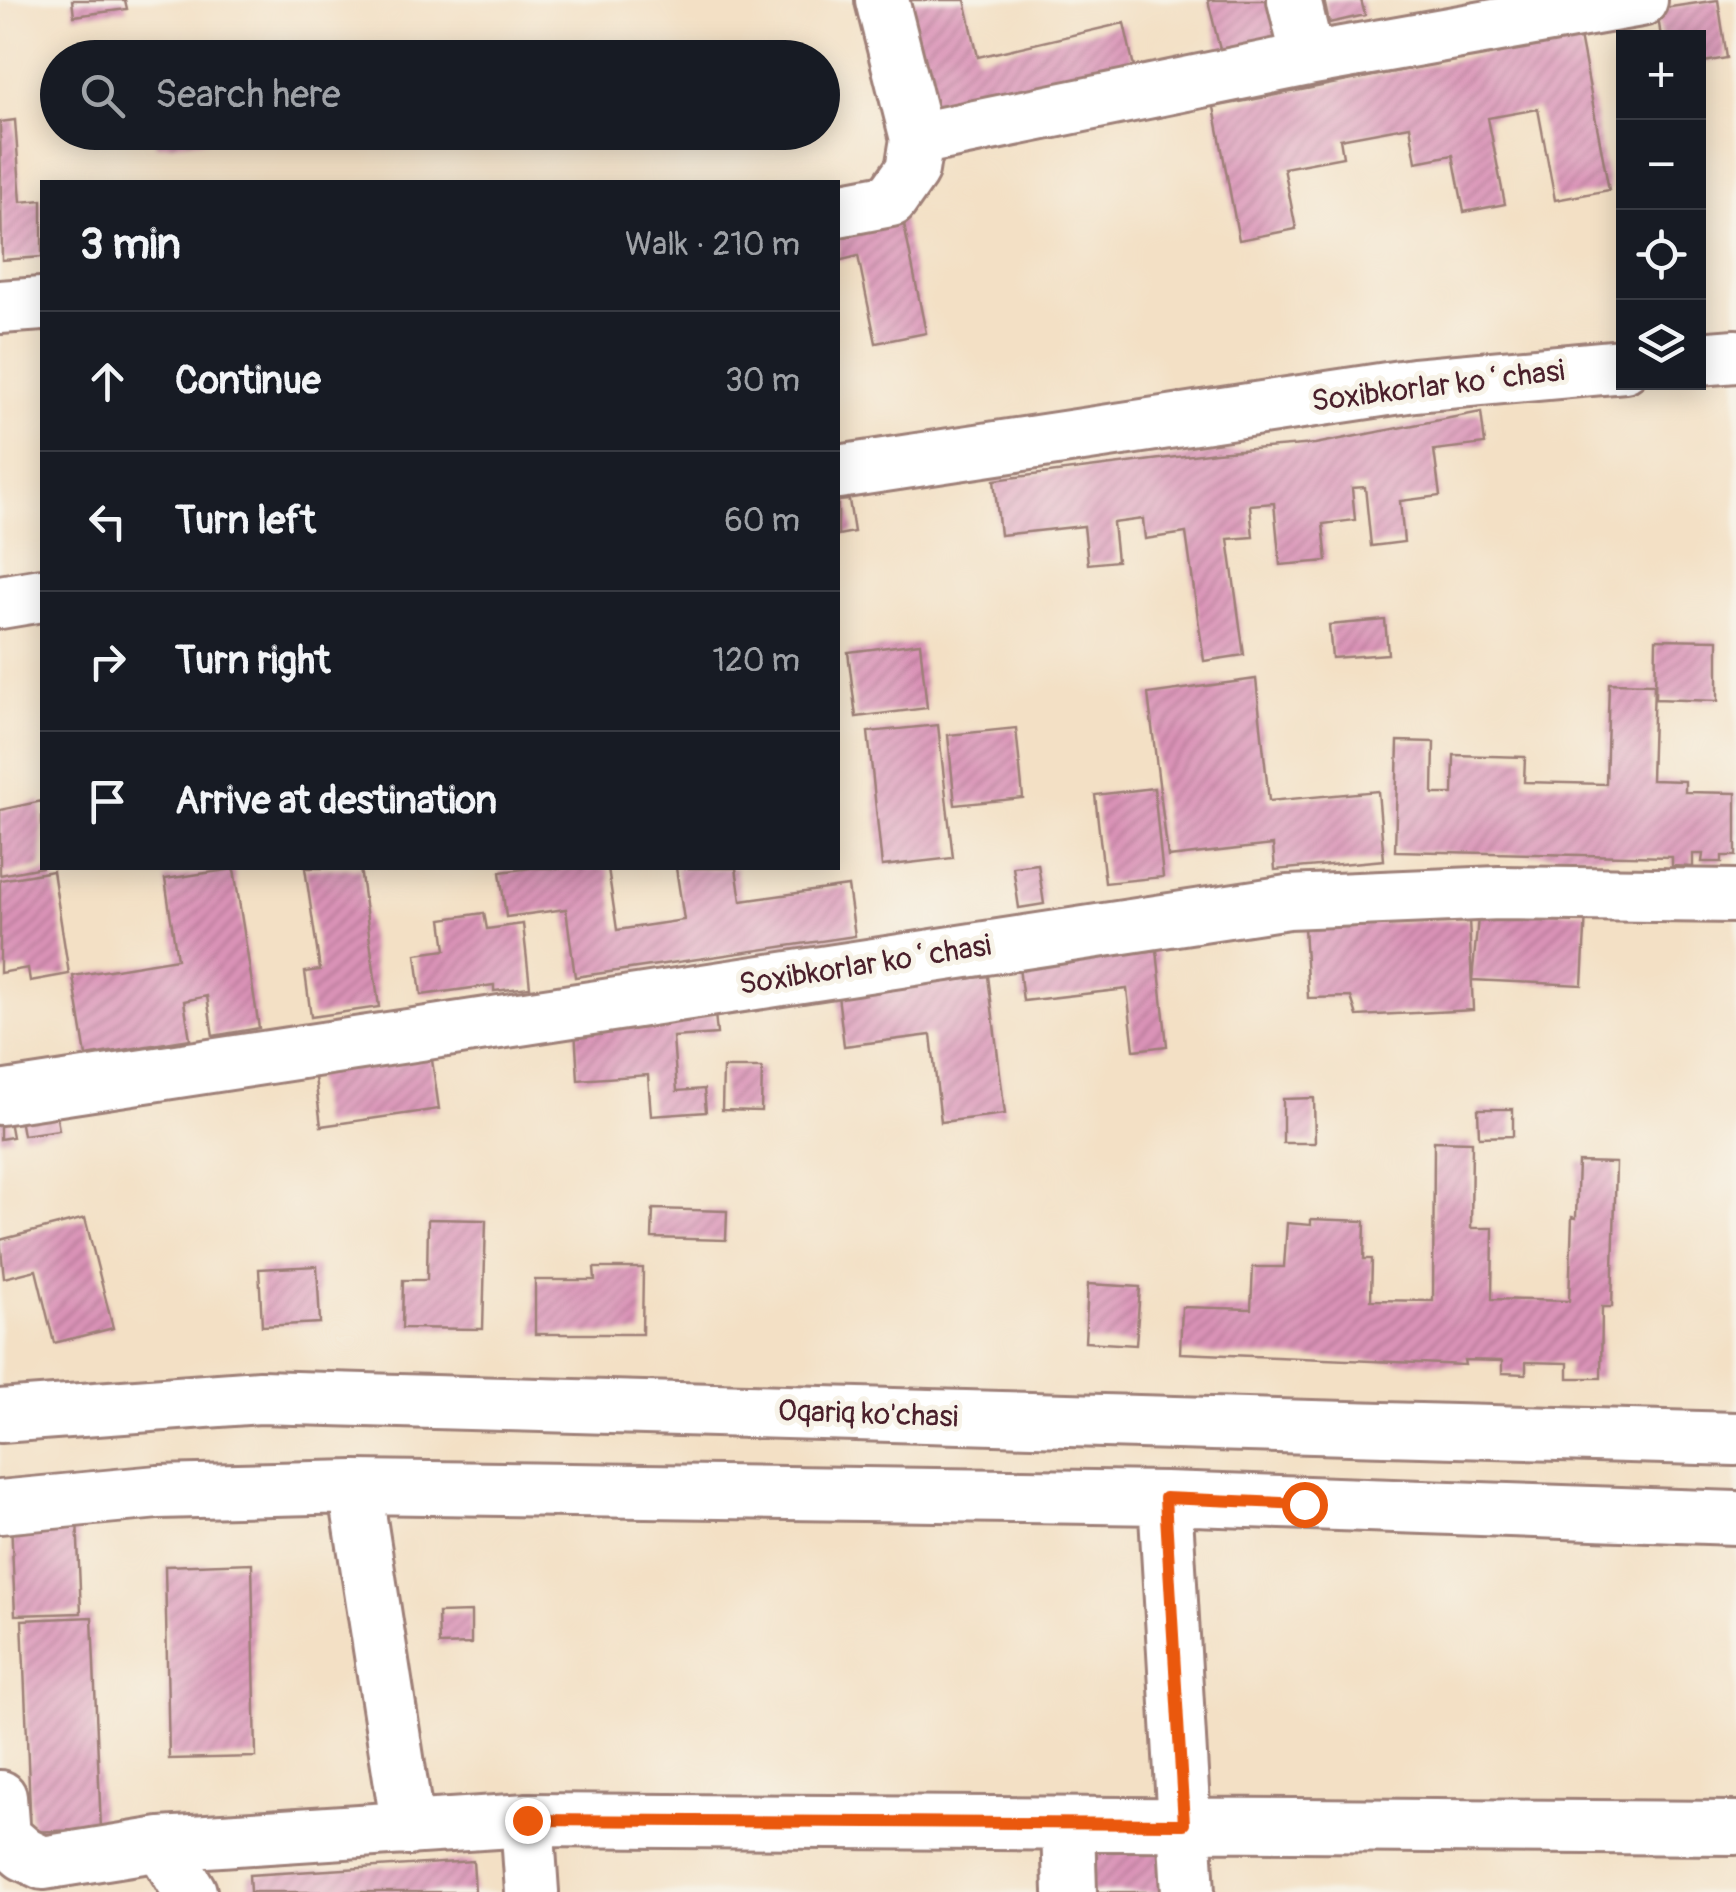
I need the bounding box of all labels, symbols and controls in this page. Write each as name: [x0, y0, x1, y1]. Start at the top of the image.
map controls: [1616, 30, 1706, 390]
button: +: [1616, 30, 1706, 120]
search box: [40, 40, 840, 150]
icon: search: [75, 68, 130, 123]
text: Search here: [155, 71, 341, 119]
button: −: [1616, 120, 1706, 210]
button: locate: [1616, 210, 1706, 300]
text: 3 min: [80, 219, 181, 271]
text: Walk · 210 m: [625, 225, 800, 265]
button: layers: [1616, 300, 1706, 390]
street label: Soxibkorlar koʻchasi: [1309, 352, 1567, 420]
icon: ahead: [80, 354, 135, 409]
text: Continue: [175, 357, 321, 405]
text: 30 m: [725, 361, 800, 401]
icon: left: [80, 494, 135, 549]
text: Turn left: [175, 497, 316, 545]
text: 60 m: [724, 501, 800, 541]
icon: right: [80, 634, 135, 689]
text: Turn right: [175, 637, 330, 685]
text: 120 m: [712, 641, 800, 681]
icon: arrive: [80, 774, 135, 829]
text: Arrive at destination: [175, 777, 497, 825]
street label: Soxibkorlar koʻchasi: [736, 927, 994, 1003]
street label: Oqariq ko'chasi: [777, 1392, 959, 1436]
route start: [1282, 1482, 1328, 1528]
route end: [505, 1798, 551, 1844]

